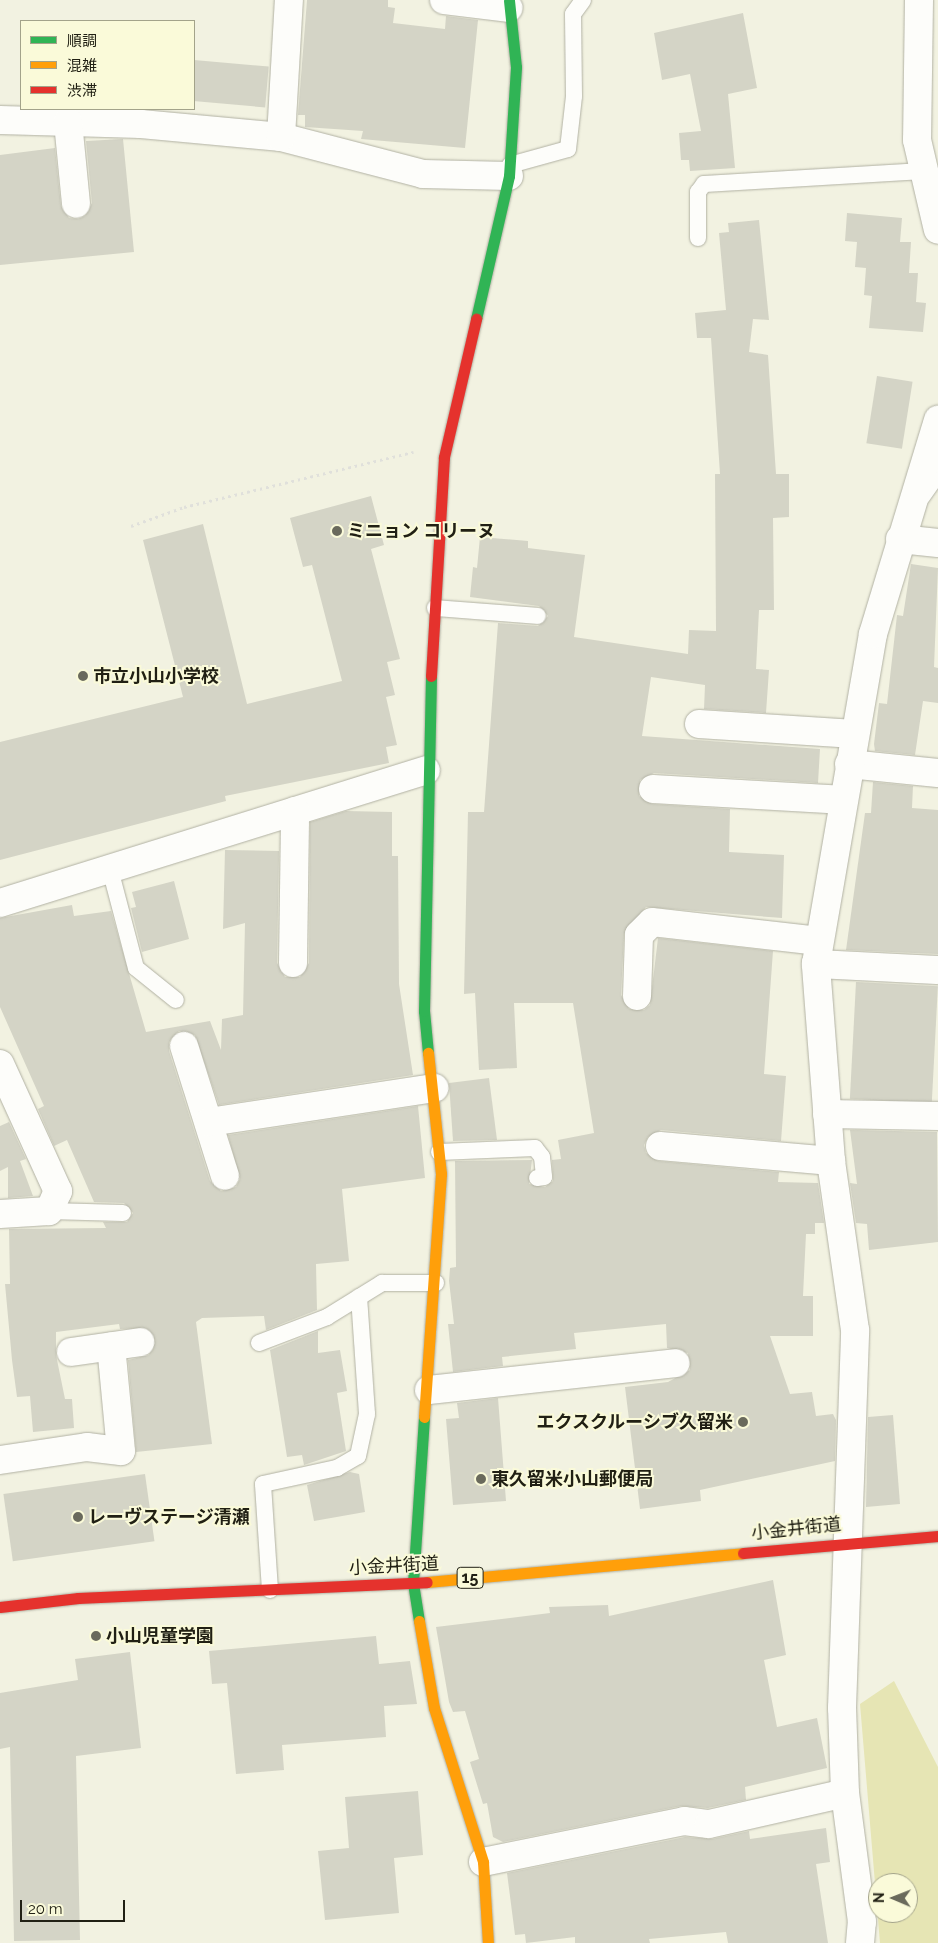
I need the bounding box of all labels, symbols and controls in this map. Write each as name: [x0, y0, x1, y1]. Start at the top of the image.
legend: [20, 20, 195, 110]
text: 順調: [67, 32, 97, 50]
text: 混雑: [67, 57, 97, 75]
text: 渋滞: [67, 82, 97, 100]
place label: ミニョン コリーヌ: [347, 520, 495, 542]
marker: ミニョン コリーヌ: [331, 525, 343, 537]
place label: 市立小山小学校: [93, 665, 219, 687]
marker: 市立小山小学校: [77, 670, 89, 682]
place label: エクスクルーシブ久留米: [535, 1411, 733, 1433]
marker: エクスクルーシブ久留米: [737, 1416, 749, 1428]
place label: 東久留米小山郵便局: [491, 1468, 653, 1490]
marker: 東久留米小山郵便局: [475, 1473, 487, 1485]
place label: レーヴステージ清瀬: [88, 1506, 250, 1528]
marker: レーヴステージ清瀬: [72, 1511, 84, 1523]
street label: 小金井街道: [750, 1514, 842, 1544]
street label: 小金井街道: [348, 1553, 440, 1579]
road number: 15: [456, 1565, 484, 1592]
place label: 小山児童学園: [106, 1625, 214, 1647]
marker: 小山児童学園: [90, 1630, 102, 1642]
north arrow: [868, 1873, 918, 1923]
scale bar: [22, 1890, 128, 1922]
text: N: [871, 1892, 887, 1903]
text: 20 m: [28, 1900, 63, 1918]

